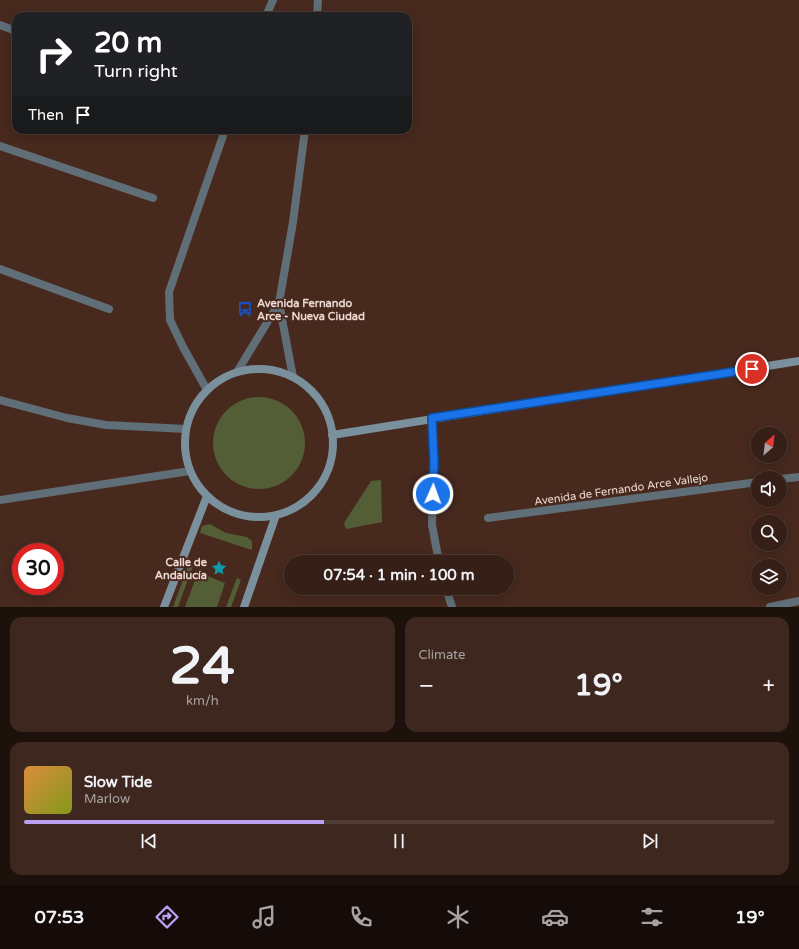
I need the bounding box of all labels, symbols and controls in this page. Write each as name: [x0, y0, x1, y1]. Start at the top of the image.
text: 20 m: [94, 26, 162, 60]
icon: right: [28, 28, 80, 80]
text: Turn right: [94, 60, 178, 82]
icon: arrive: [72, 104, 94, 126]
text: Then: [28, 106, 64, 124]
place label: Avenida Fernando Arce - Nueva Ciudad: [257, 297, 365, 323]
bus stop icon: Avenida Fernando Arce - Nueva Ciudad: [236, 300, 254, 318]
pin: [735, 352, 769, 386]
icon: arrive: [741, 358, 763, 380]
north arrow: [751, 427, 787, 463]
map controls: [751, 427, 787, 595]
street label: Avenida de Fernando Arce Vallejo: [533, 471, 709, 508]
button: sound: [751, 471, 787, 507]
position arrow: [412, 473, 454, 515]
button: search: [751, 515, 787, 551]
speed limit sign: 30: [12, 543, 64, 595]
place label: Calle de Andalucía: [155, 556, 208, 582]
place icon: Calle de Andalucía: [210, 559, 228, 577]
button: layers: [751, 559, 787, 595]
text: 07:54 · 1 min · 100 m: [324, 566, 474, 584]
text: 24: [170, 635, 235, 698]
text: Climate: [419, 647, 465, 663]
text: 19°: [574, 667, 623, 704]
text: −: [419, 673, 434, 699]
text: +: [763, 673, 775, 699]
text: km/h: [186, 693, 219, 709]
text: Slow Tide: [84, 773, 152, 791]
text: Marlow: [84, 791, 130, 807]
icon: previous: [138, 830, 160, 852]
icon: pause: [388, 830, 410, 852]
icon: next: [639, 830, 661, 852]
icon: directions: [153, 903, 181, 931]
icon: music: [250, 903, 278, 931]
icon: phone: [347, 903, 375, 931]
icon: climate: [444, 903, 472, 931]
icon: car: [541, 903, 569, 931]
icon: filters: [638, 903, 666, 931]
text: 07:53: [34, 906, 84, 928]
text: 19°: [735, 906, 764, 928]

